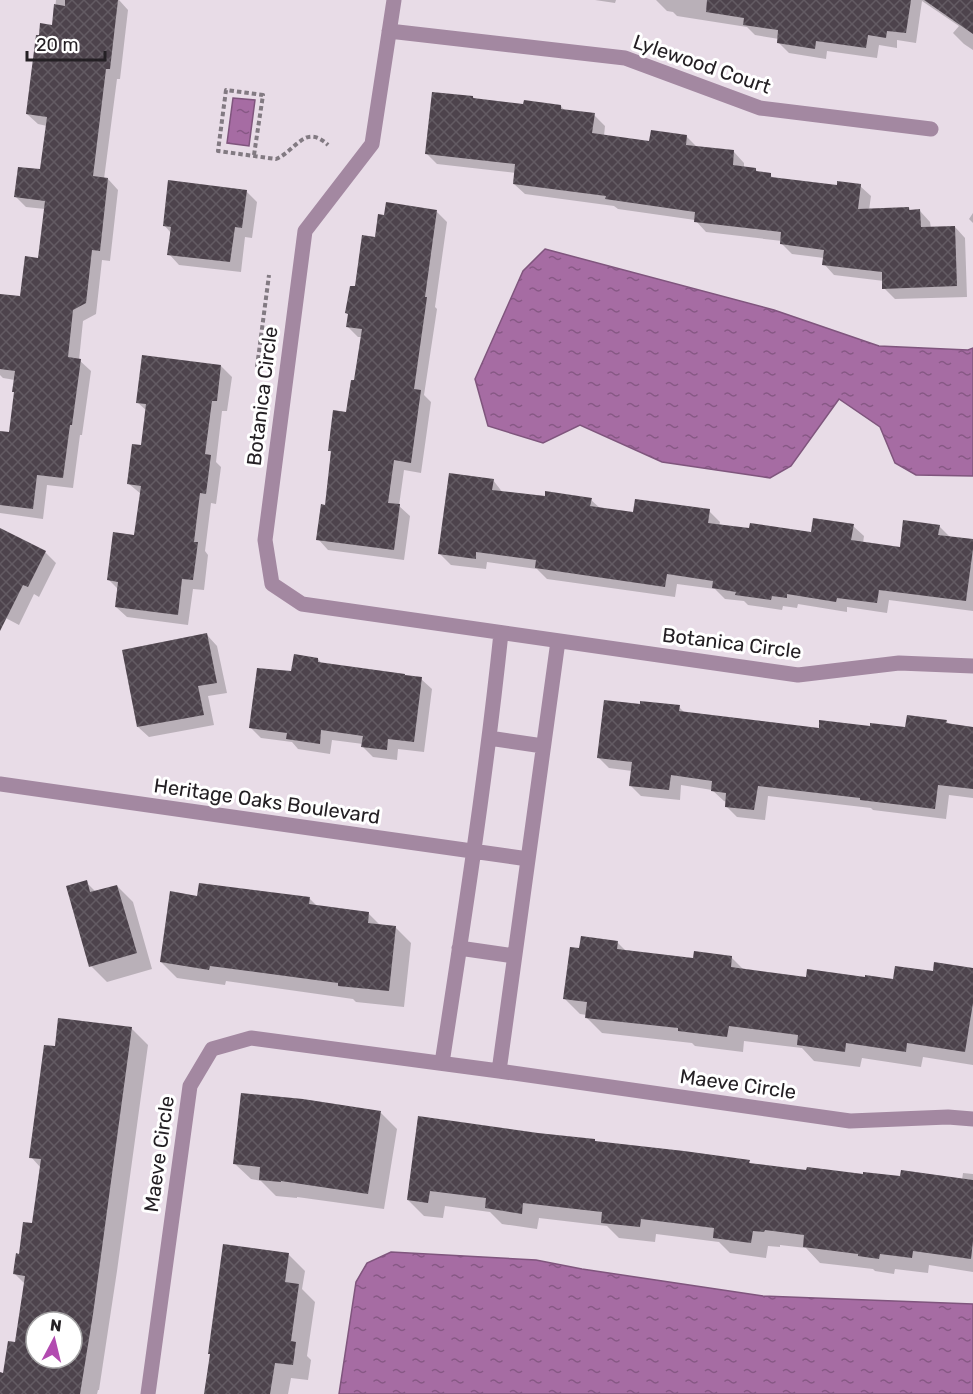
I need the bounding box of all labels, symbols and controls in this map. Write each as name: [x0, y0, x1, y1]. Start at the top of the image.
scale bar: [27, 24, 105, 62]
street label: Lylewood Court: [630, 29, 774, 99]
text: 20 m: [36, 34, 78, 56]
street label: Botanica Circle: [242, 325, 282, 467]
street label: Botanica Circle: [661, 623, 803, 663]
street label: Heritage Oaks Boulevard: [152, 773, 382, 829]
street label: Maeve Circle: [678, 1064, 798, 1104]
street label: Maeve Circle: [139, 1094, 179, 1214]
north arrow: [24, 1310, 84, 1370]
text: N: [49, 1315, 63, 1336]

